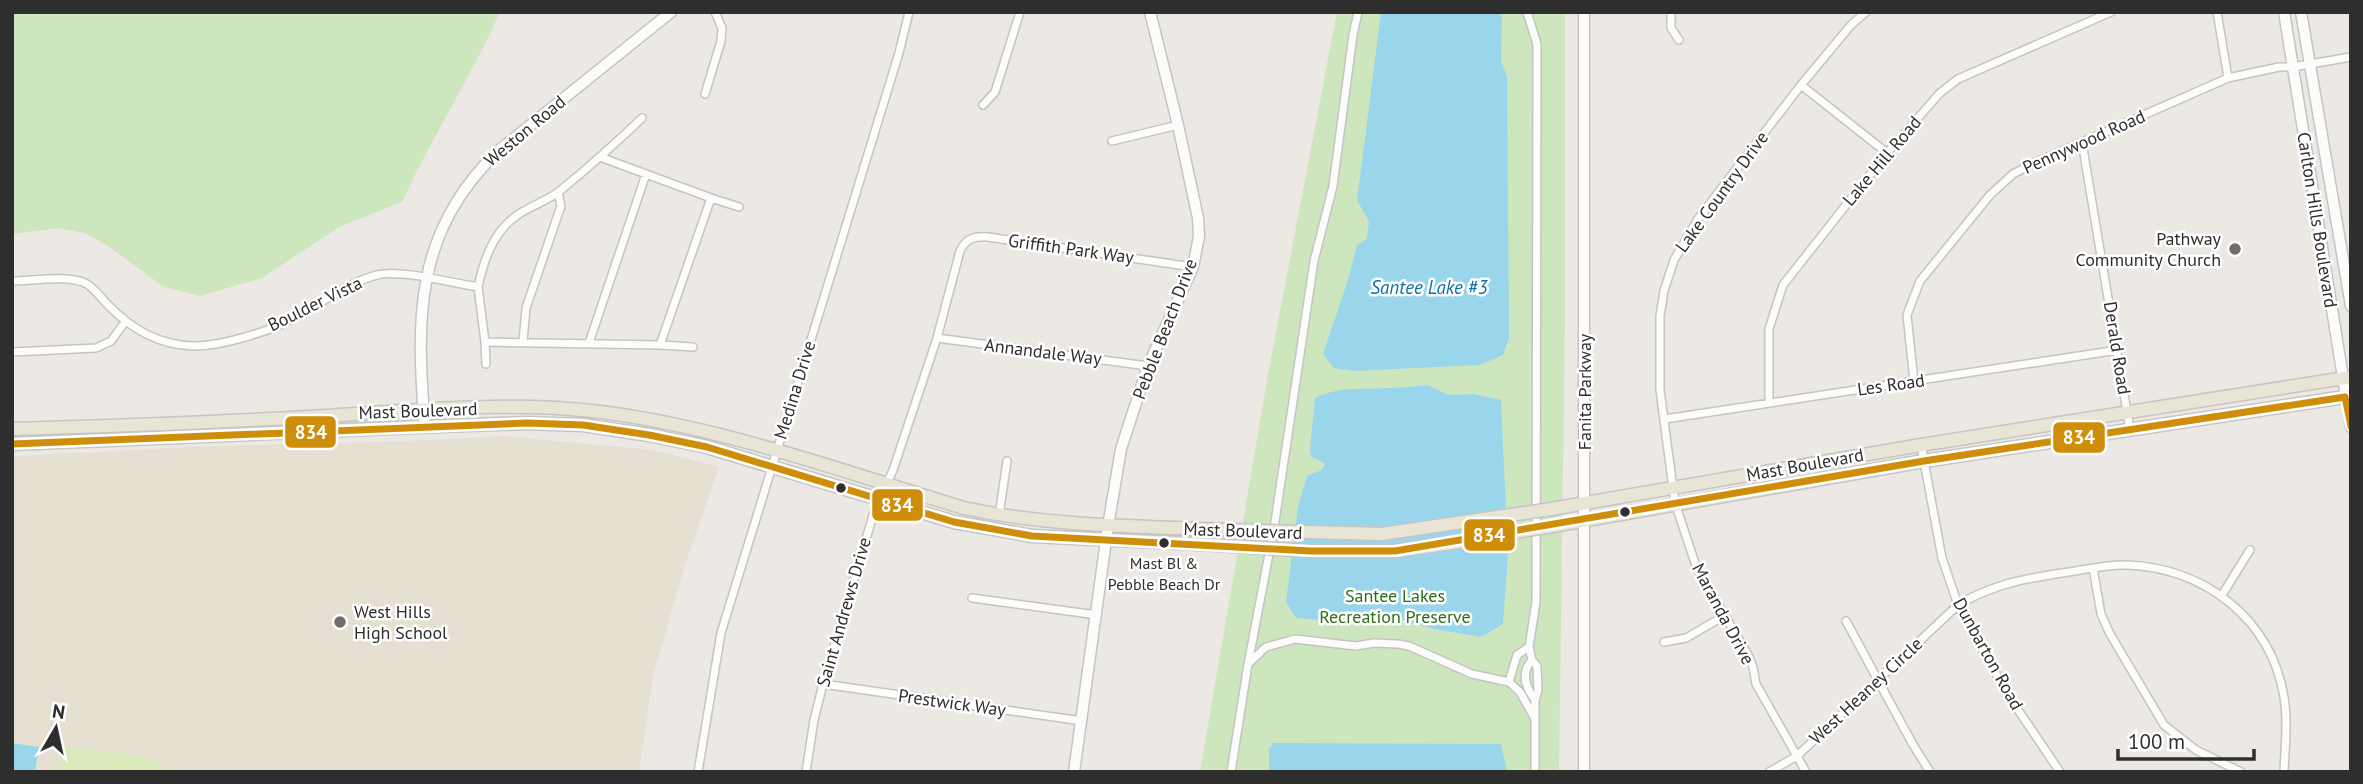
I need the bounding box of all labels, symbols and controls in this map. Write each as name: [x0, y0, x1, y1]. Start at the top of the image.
street label: Weston Road: [479, 90, 570, 171]
street label: Pennywood Road: [2019, 104, 2149, 179]
street label: Lake Hill Road: [1837, 111, 1926, 210]
street label: Lake Country Drive: [1670, 127, 1773, 257]
street label: Carlton Hills Boulevard: [2292, 130, 2343, 309]
place label: Pathway Community Church: [2076, 227, 2222, 271]
street label: Griffith Park Way: [1007, 228, 1136, 269]
marker: Pathway Community Church: [2227, 241, 2243, 257]
street label: Pebble Beach Drive: [1127, 255, 1202, 402]
street label: Boulder Vista: [264, 271, 366, 336]
water label: Santee Lake #3: [1370, 275, 1489, 299]
street label: Derald Road: [2099, 300, 2136, 396]
street label: Annandale Way: [983, 333, 1104, 370]
street label: Fanita Parkway: [1573, 333, 1596, 450]
street label: Medina Drive: [769, 338, 820, 442]
street label: Les Road: [1856, 368, 1926, 401]
street label: Mast Boulevard: [358, 397, 478, 424]
line badge: 834: [284, 415, 337, 449]
text: 834: [295, 420, 327, 444]
line badge: 834: [2052, 421, 2106, 454]
text: 834: [2063, 425, 2095, 449]
street label: Mast Boulevard: [1744, 443, 1865, 486]
unlabelled marker: [834, 481, 848, 495]
line badge: 834: [871, 488, 924, 522]
text: 834: [881, 493, 913, 517]
unlabelled marker: [1618, 505, 1632, 519]
street label: Mast Boulevard: [1183, 517, 1303, 544]
line badge: 834: [1463, 518, 1516, 552]
text: 834: [1473, 523, 1505, 547]
street label: Saint Andrews Drive: [811, 534, 876, 689]
marker: Mast Bl & Pebble Beach Dr: [1157, 536, 1171, 550]
place label: Mast Bl & Pebble Beach Dr: [1108, 553, 1221, 594]
street label: Maranda Drive: [1687, 559, 1760, 669]
park label: Santee Lakes Recreation Preserve: [1319, 584, 1471, 628]
street label: Dunbarton Road: [1948, 594, 2029, 714]
place label: West Hills High School: [354, 600, 448, 644]
marker: West Hills High School: [332, 614, 348, 630]
street label: West Heaney Circle: [1804, 632, 1927, 749]
street label: Prestwick Way: [897, 684, 1008, 722]
north arrow: [21, 693, 91, 763]
text: N: [51, 698, 67, 724]
scale bar: [2118, 718, 2254, 762]
text: 100 m: [2128, 728, 2185, 755]

